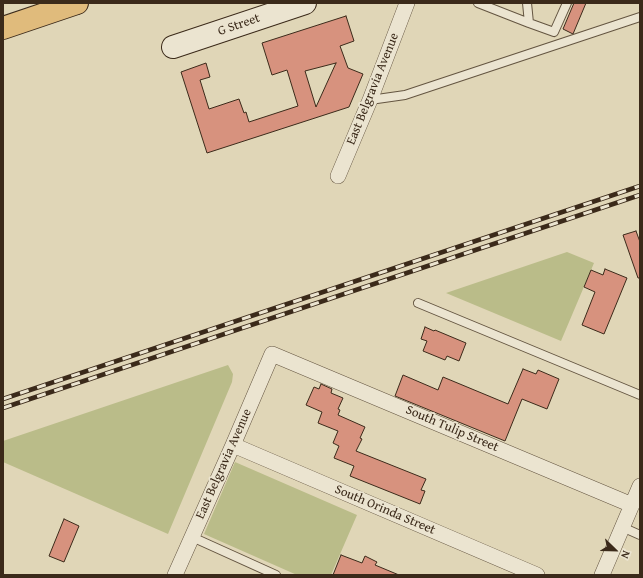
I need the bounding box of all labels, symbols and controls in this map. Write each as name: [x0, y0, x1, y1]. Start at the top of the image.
street label: G Street: [216, 11, 262, 39]
street label: East Belgravia Avenue: [343, 31, 403, 147]
street label: South Tulip Street: [403, 402, 501, 456]
street label: East Belgravia Avenue: [193, 406, 255, 522]
street label: South Orinda Street: [332, 482, 438, 538]
north arrow: [595, 530, 635, 570]
text: N: [617, 548, 635, 561]

